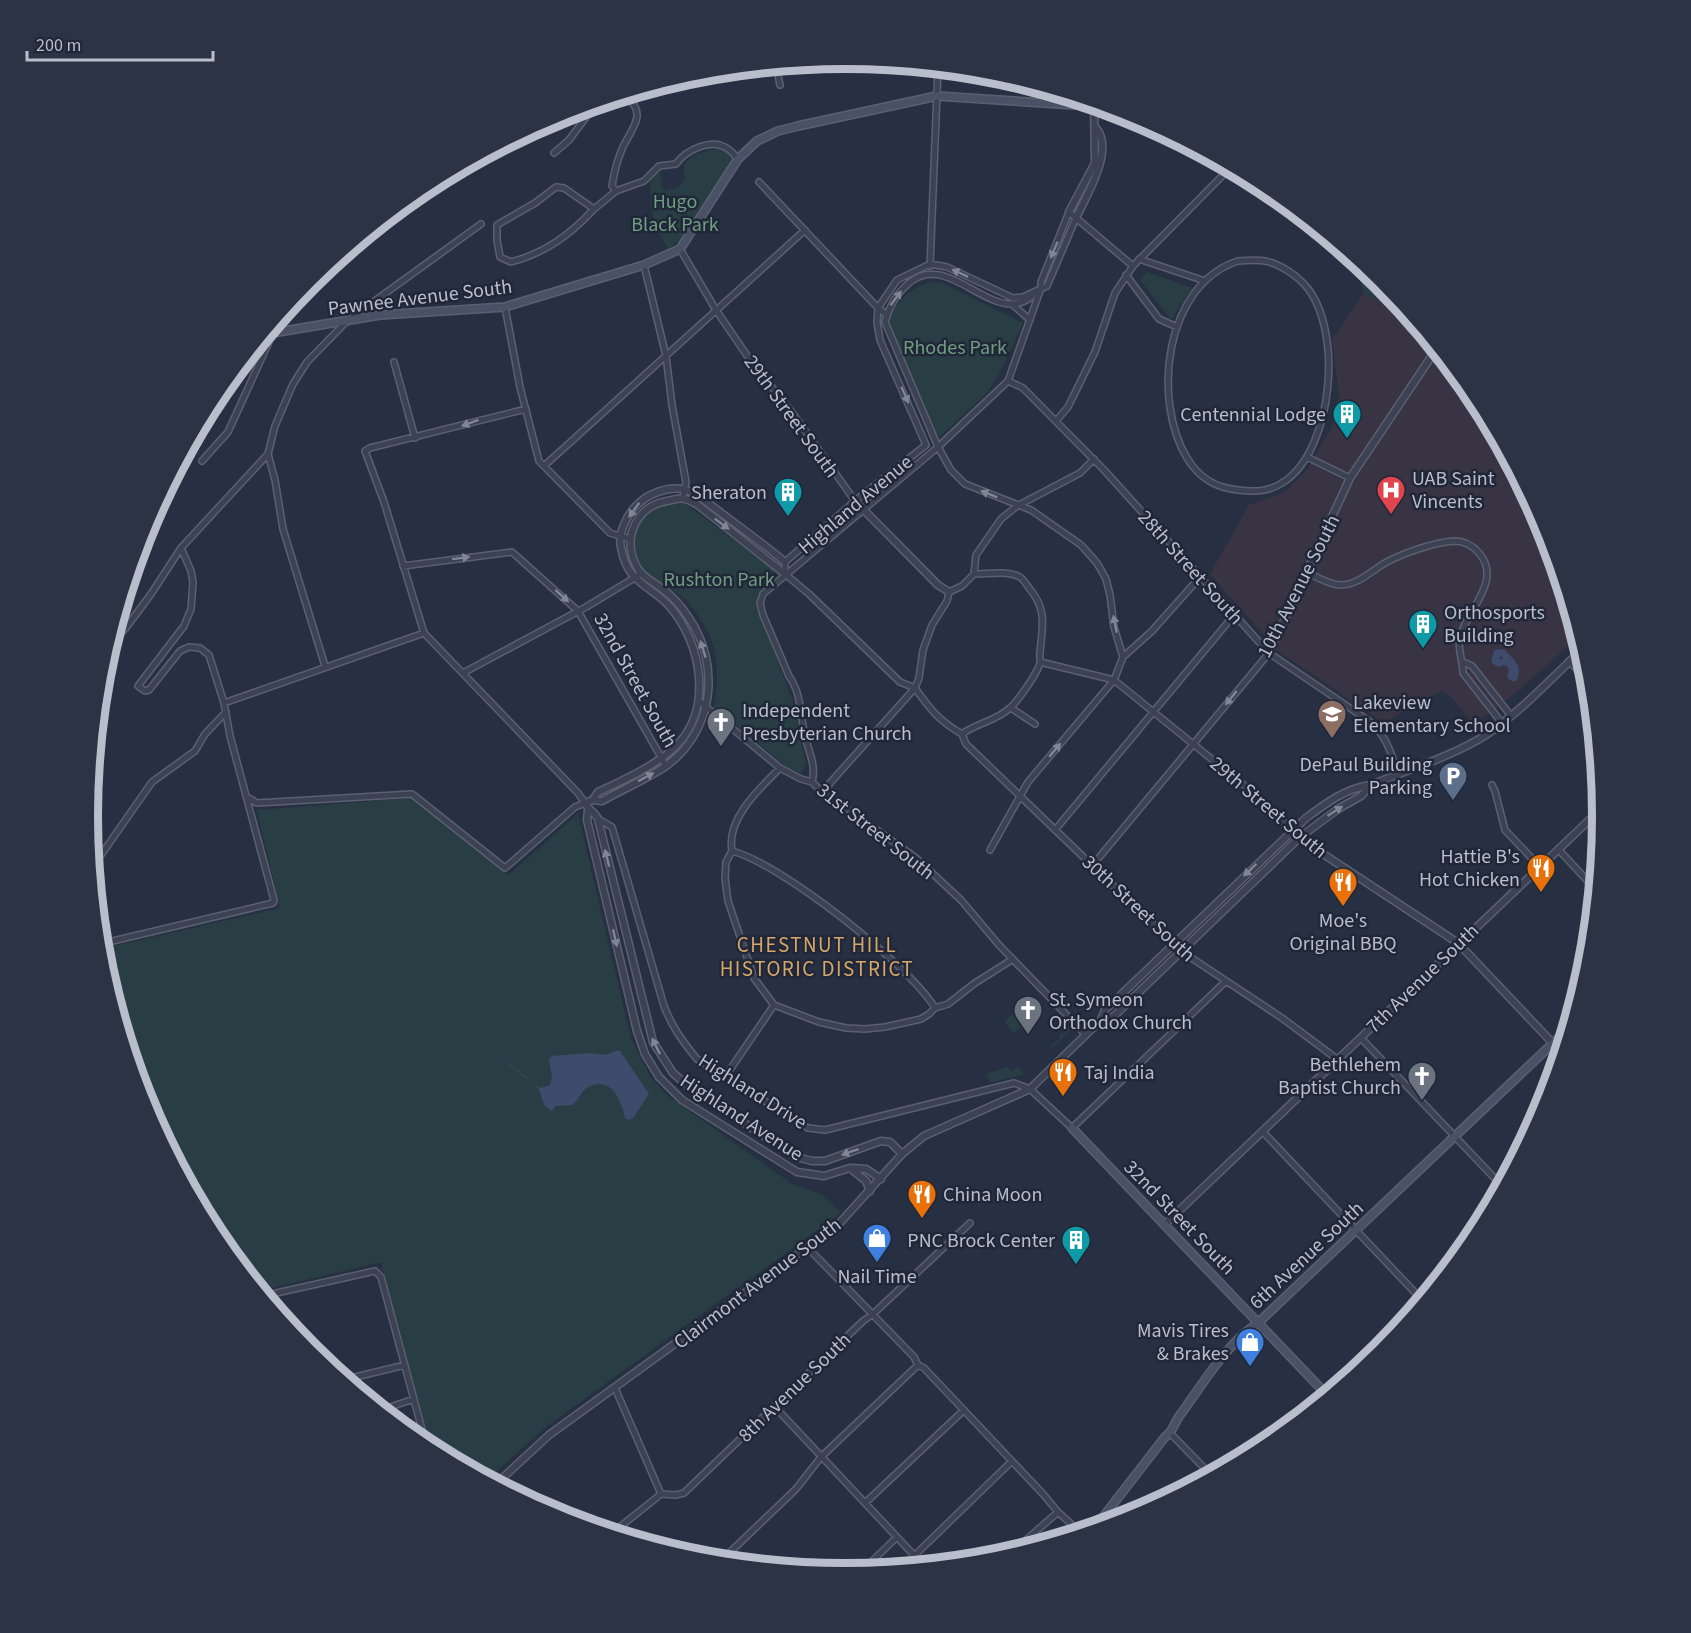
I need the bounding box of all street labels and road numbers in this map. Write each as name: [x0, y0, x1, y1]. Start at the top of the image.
street label: Pawnee Avenue South: [326, 273, 514, 323]
street label: 29th Street South: [737, 349, 845, 484]
street label: Highland Avenue: [792, 448, 919, 561]
street label: 28th Street South: [1131, 504, 1249, 631]
street label: 10th Avenue South: [1251, 510, 1347, 663]
street label: 32nd Street South: [587, 608, 684, 753]
street label: 29th Street South: [1204, 750, 1333, 865]
street label: 31st Street South: [811, 777, 940, 887]
street label: 30th Street South: [1076, 849, 1201, 969]
street label: 7th Avenue South: [1360, 917, 1485, 1040]
street label: Highland Drive: [693, 1047, 812, 1136]
street label: Highland Avenue: [674, 1067, 809, 1168]
street label: 32nd Street South: [1117, 1154, 1241, 1281]
street label: 6th Avenue South: [1243, 1195, 1370, 1316]
street label: Clairmont Avenue South: [668, 1211, 847, 1356]
street label: 8th Avenue South: [732, 1326, 857, 1449]

